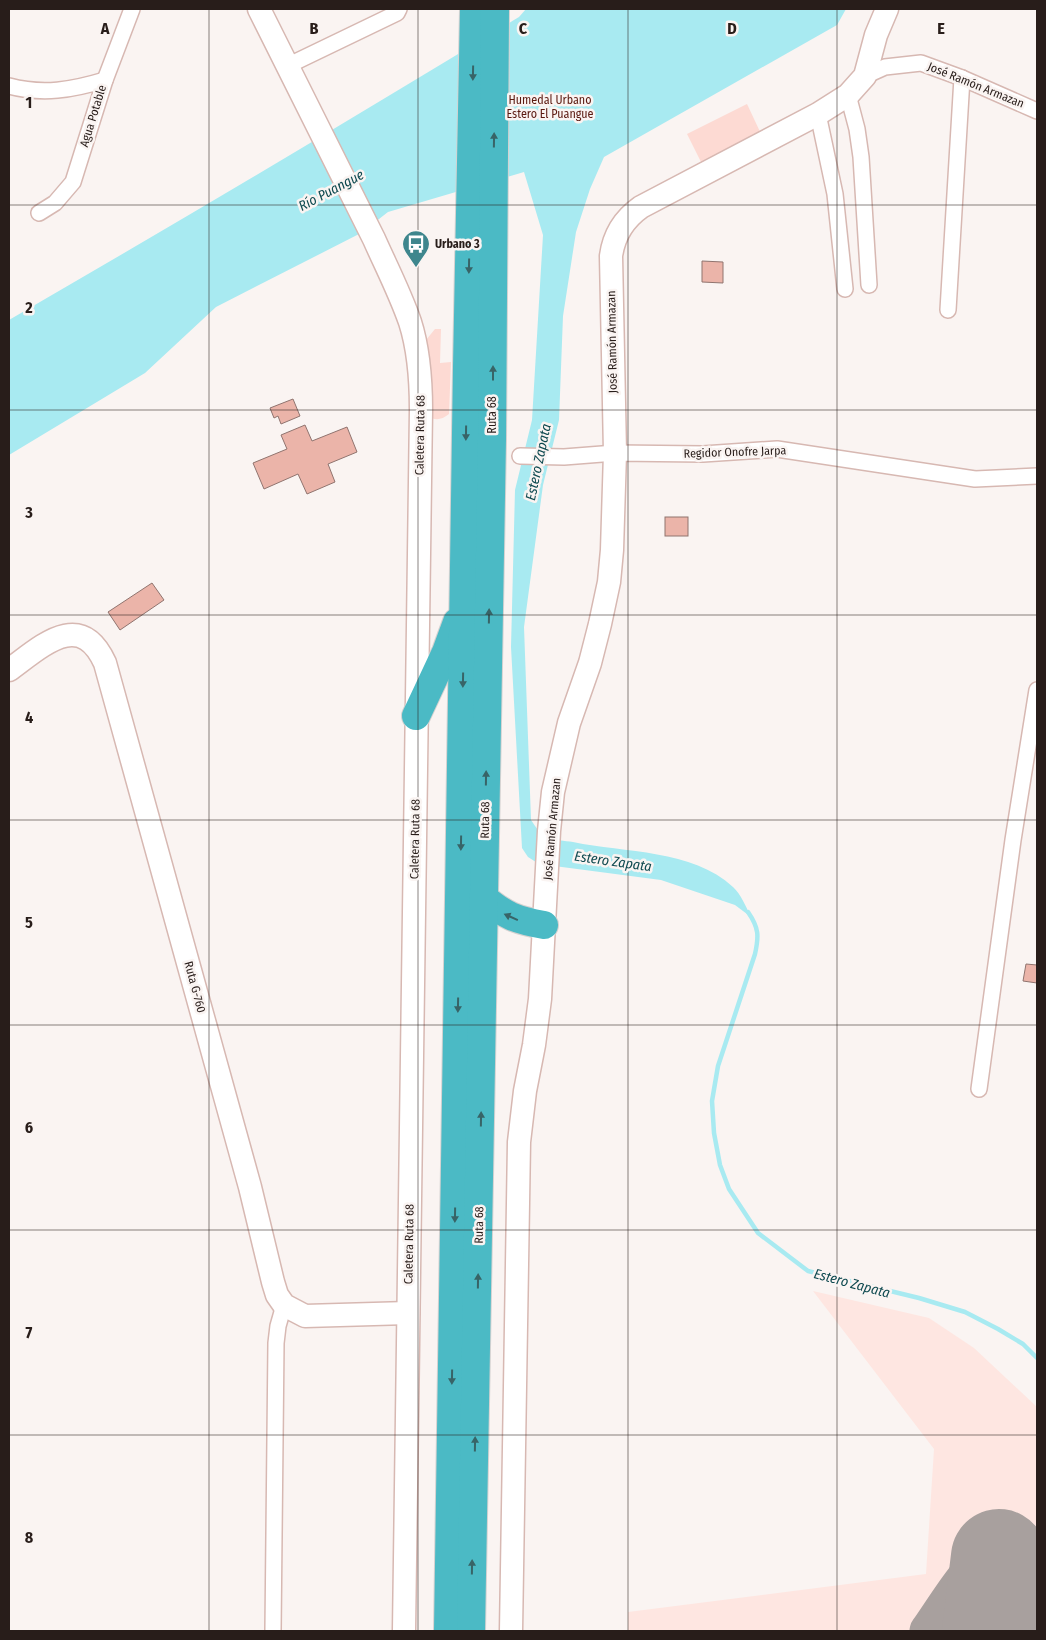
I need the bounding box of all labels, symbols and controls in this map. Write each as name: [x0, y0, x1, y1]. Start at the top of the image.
text: A: [100, 19, 110, 38]
text: B: [310, 19, 319, 38]
text: C: [519, 19, 528, 38]
text: D: [727, 19, 737, 38]
text: E: [937, 19, 945, 38]
street label: José Ramón Armazan: [926, 59, 1026, 111]
one-way arrow: [469, 65, 477, 81]
street label: Agua Potable: [77, 83, 109, 149]
text: 1: [26, 93, 32, 112]
park label: Humedal Urbano Estero El Puangue: [506, 93, 594, 121]
one-way arrow: [490, 132, 498, 148]
water label: Río Puangue: [296, 166, 367, 215]
bus stop icon: Urbano 3: [401, 229, 431, 268]
place label: Urbano 3: [435, 237, 480, 251]
one-way arrow: [465, 258, 473, 274]
street label: José Ramón Armazan: [604, 290, 620, 394]
text: 2: [24, 298, 33, 317]
one-way arrow: [489, 365, 497, 381]
street label: Caletera Ruta 68: [412, 395, 428, 475]
street label: Ruta 68: [485, 396, 499, 434]
water label: Estero Zapata: [522, 422, 555, 502]
one-way arrow: [462, 425, 470, 441]
street label: Regidor Onofre Jarpa: [683, 443, 787, 461]
text: 3: [24, 503, 33, 522]
one-way arrow: [485, 607, 493, 623]
one-way arrow: [459, 672, 467, 688]
text: 4: [25, 708, 33, 727]
one-way arrow: [482, 770, 490, 786]
street label: José Ramón Armazan: [541, 777, 563, 881]
street label: Caletera Ruta 68: [407, 799, 423, 879]
street label: Ruta 68: [478, 801, 492, 839]
one-way arrow: [456, 835, 464, 851]
water label: Estero Zapata: [573, 848, 653, 875]
one-way arrow: [504, 912, 518, 920]
text: 5: [25, 913, 33, 932]
street label: Ruta G-760: [181, 960, 209, 1014]
one-way arrow: [454, 997, 462, 1013]
one-way arrow: [477, 1111, 485, 1127]
text: 6: [25, 1118, 33, 1137]
street label: Caletera Ruta 68: [401, 1204, 417, 1284]
street label: Ruta 68: [472, 1206, 486, 1244]
one-way arrow: [451, 1207, 459, 1223]
water label: Estero Zapata: [812, 1265, 892, 1302]
one-way arrow: [474, 1273, 482, 1289]
text: 7: [26, 1323, 33, 1342]
one-way arrow: [448, 1369, 456, 1385]
one-way arrow: [471, 1435, 479, 1451]
text: 8: [25, 1528, 34, 1547]
one-way arrow: [469, 1559, 477, 1575]

